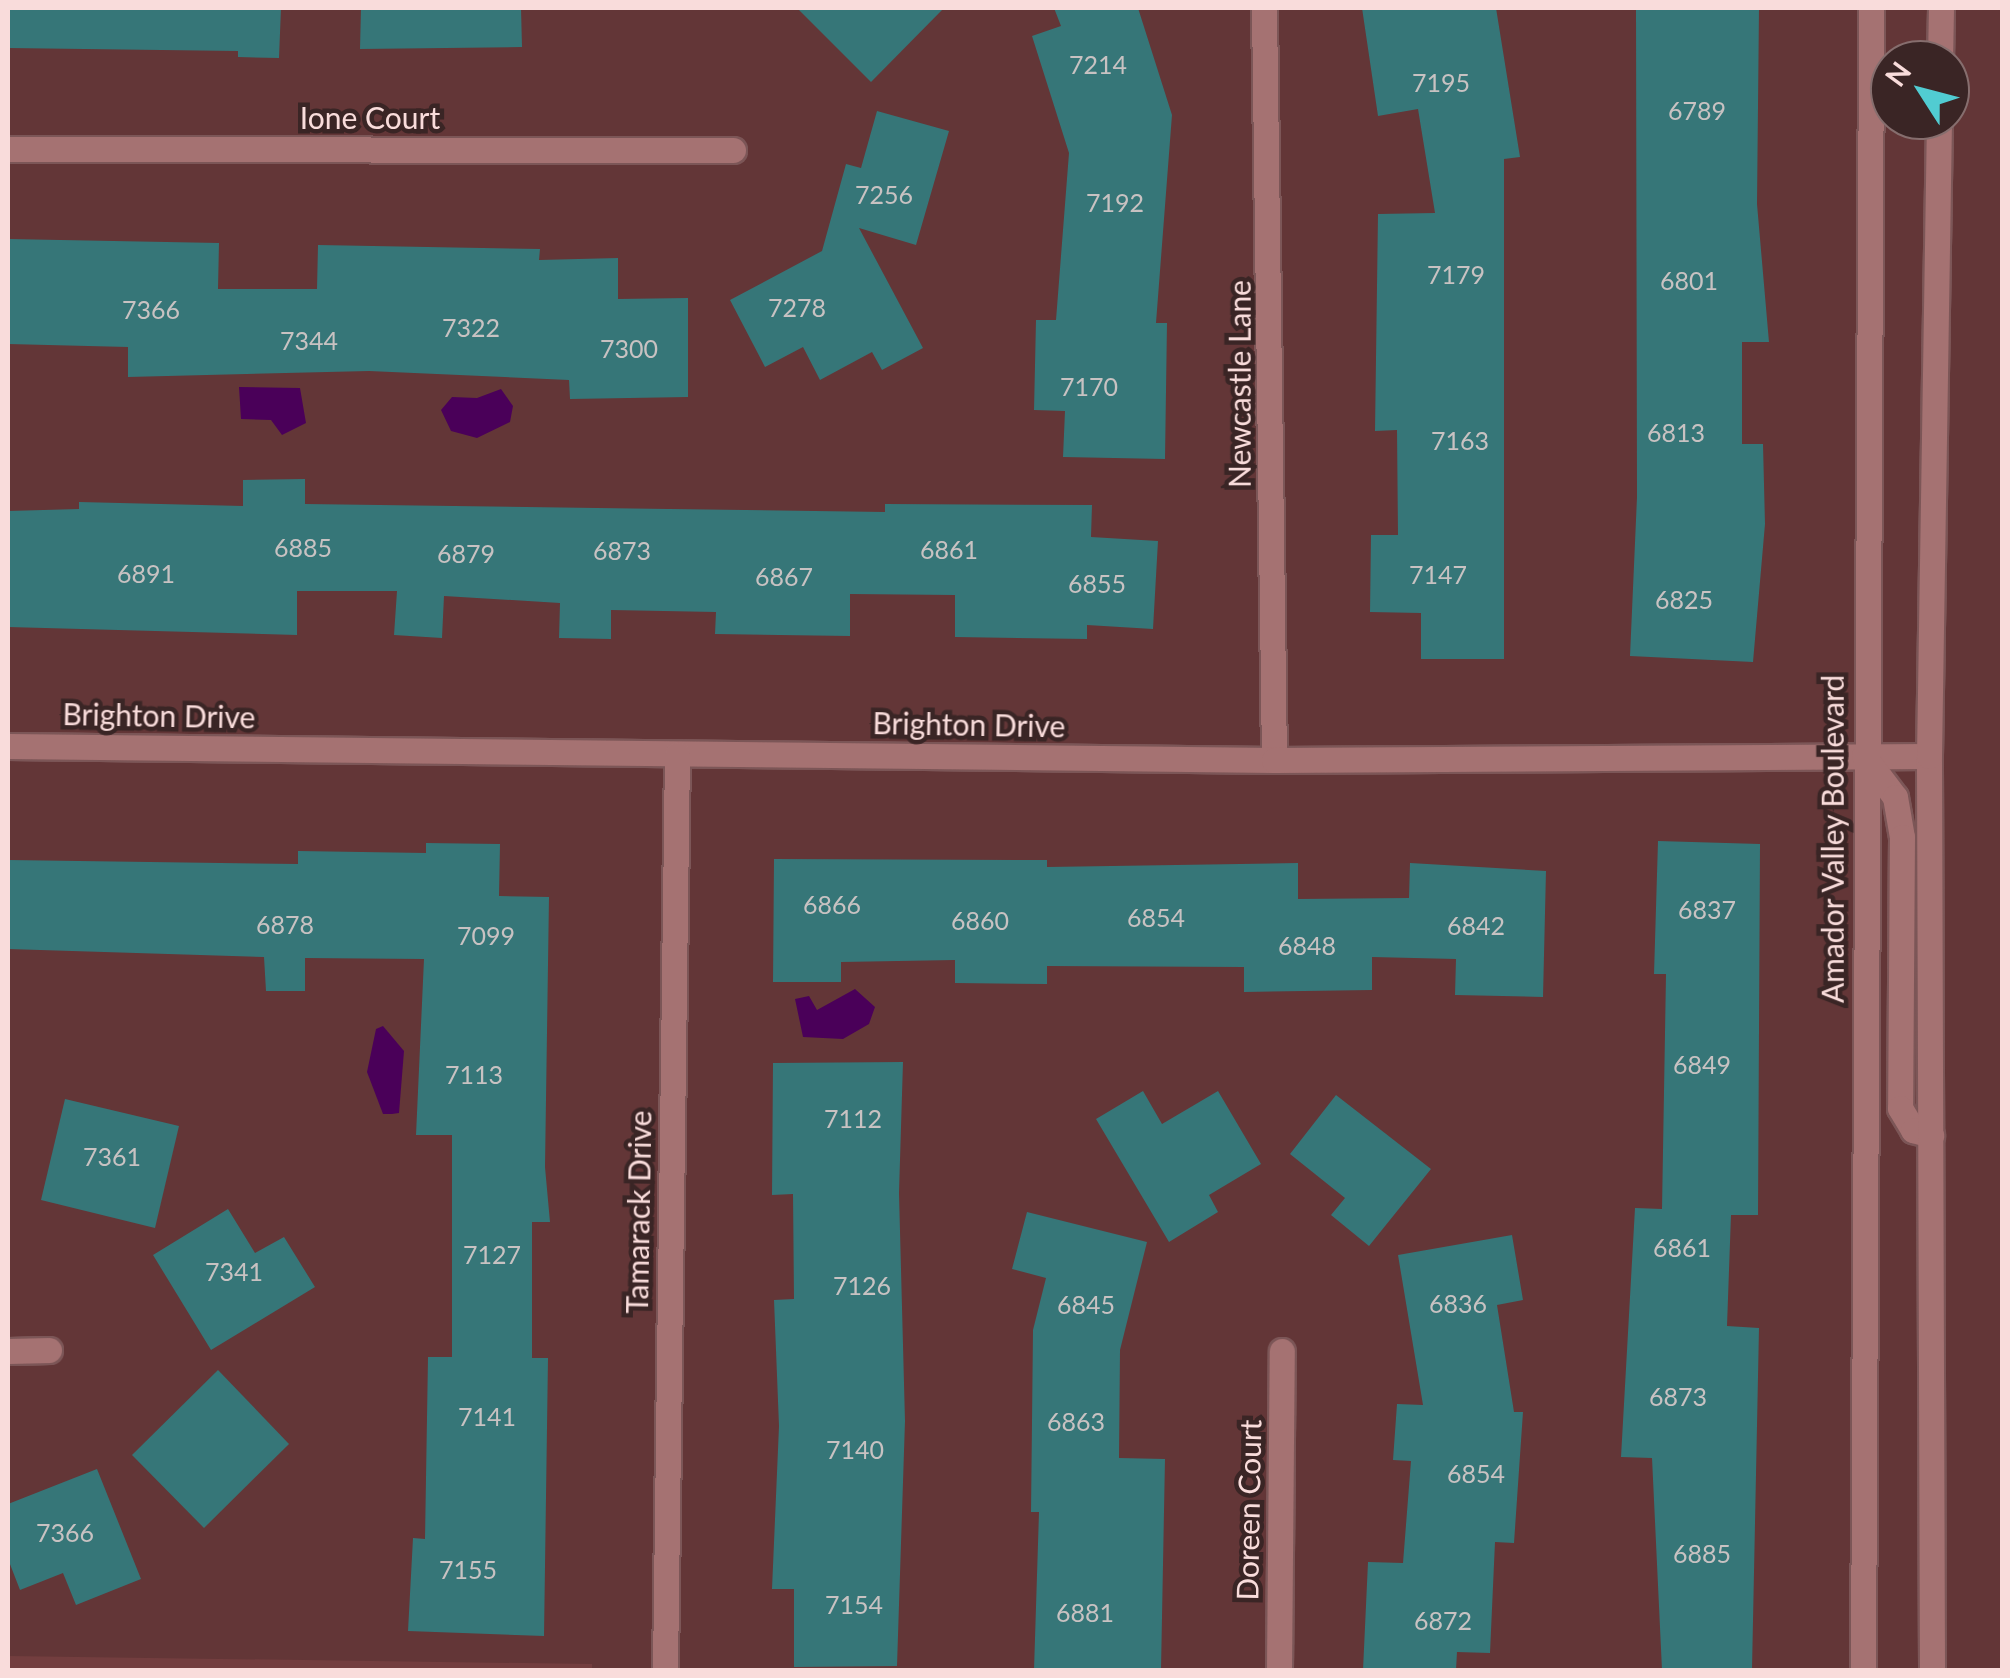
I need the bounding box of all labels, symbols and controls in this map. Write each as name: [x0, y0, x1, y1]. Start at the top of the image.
north arrow: [1870, 40, 1970, 140]
house number: 7214: [1069, 49, 1127, 79]
text: N: [1877, 55, 1917, 92]
house number: 7195: [1412, 67, 1470, 97]
house number: 6789: [1668, 95, 1726, 125]
street label: Ione Court: [300, 99, 440, 135]
house number: 7256: [855, 179, 913, 209]
house number: 7192: [1086, 187, 1144, 217]
house number: 7179: [1427, 259, 1485, 289]
house number: 6801: [1660, 265, 1718, 295]
street label: Newcastle Lane: [1221, 280, 1257, 488]
house number: 7278: [768, 292, 826, 322]
house number: 7366: [122, 294, 180, 324]
house number: 7322: [442, 312, 500, 342]
house number: 7344: [280, 325, 338, 355]
house number: 7300: [600, 333, 658, 363]
house number: 7170: [1060, 371, 1118, 401]
house number: 6813: [1647, 417, 1705, 447]
house number: 7163: [1431, 425, 1489, 455]
house number: 6885: [274, 532, 332, 562]
house number: 6861: [920, 534, 978, 564]
house number: 6873: [593, 535, 651, 565]
house number: 6879: [437, 538, 495, 568]
house number: 6891: [117, 558, 175, 588]
house number: 7147: [1409, 559, 1467, 589]
house number: 6867: [755, 561, 813, 591]
house number: 6855: [1068, 568, 1126, 598]
house number: 6825: [1655, 584, 1713, 614]
street label: Amador Valley Boulevard: [1814, 674, 1850, 1004]
street label: Brighton Drive: [62, 695, 256, 735]
street label: Brighton Drive: [872, 704, 1066, 744]
house number: 6866: [803, 889, 861, 919]
house number: 6837: [1678, 894, 1736, 924]
house number: 6854: [1127, 902, 1185, 932]
house number: 6860: [951, 905, 1009, 935]
house number: 6878: [256, 909, 314, 939]
house number: 6842: [1447, 910, 1505, 940]
house number: 7099: [457, 920, 515, 950]
house number: 6848: [1278, 930, 1336, 960]
house number: 6849: [1673, 1049, 1731, 1079]
house number: 7113: [445, 1059, 503, 1089]
house number: 7112: [824, 1103, 882, 1133]
street label: Tamarack Drive: [618, 1110, 658, 1314]
house number: 7361: [83, 1141, 141, 1171]
house number: 6861: [1653, 1232, 1711, 1262]
house number: 7127: [463, 1239, 521, 1269]
house number: 7341: [205, 1256, 263, 1286]
house number: 7126: [833, 1270, 891, 1300]
house number: 6836: [1429, 1288, 1487, 1318]
house number: 6845: [1057, 1289, 1115, 1319]
house number: 6873: [1649, 1381, 1707, 1411]
house number: 7141: [458, 1401, 516, 1431]
house number: 6863: [1047, 1406, 1105, 1436]
street label: Doreen Court: [1228, 1419, 1268, 1601]
house number: 7140: [826, 1434, 884, 1464]
house number: 6854: [1447, 1458, 1505, 1488]
house number: 7366: [36, 1517, 94, 1547]
house number: 6885: [1673, 1538, 1731, 1568]
house number: 7155: [439, 1554, 497, 1584]
house number: 7154: [825, 1589, 883, 1619]
house number: 6881: [1056, 1597, 1114, 1627]
house number: 6872: [1414, 1605, 1472, 1635]

